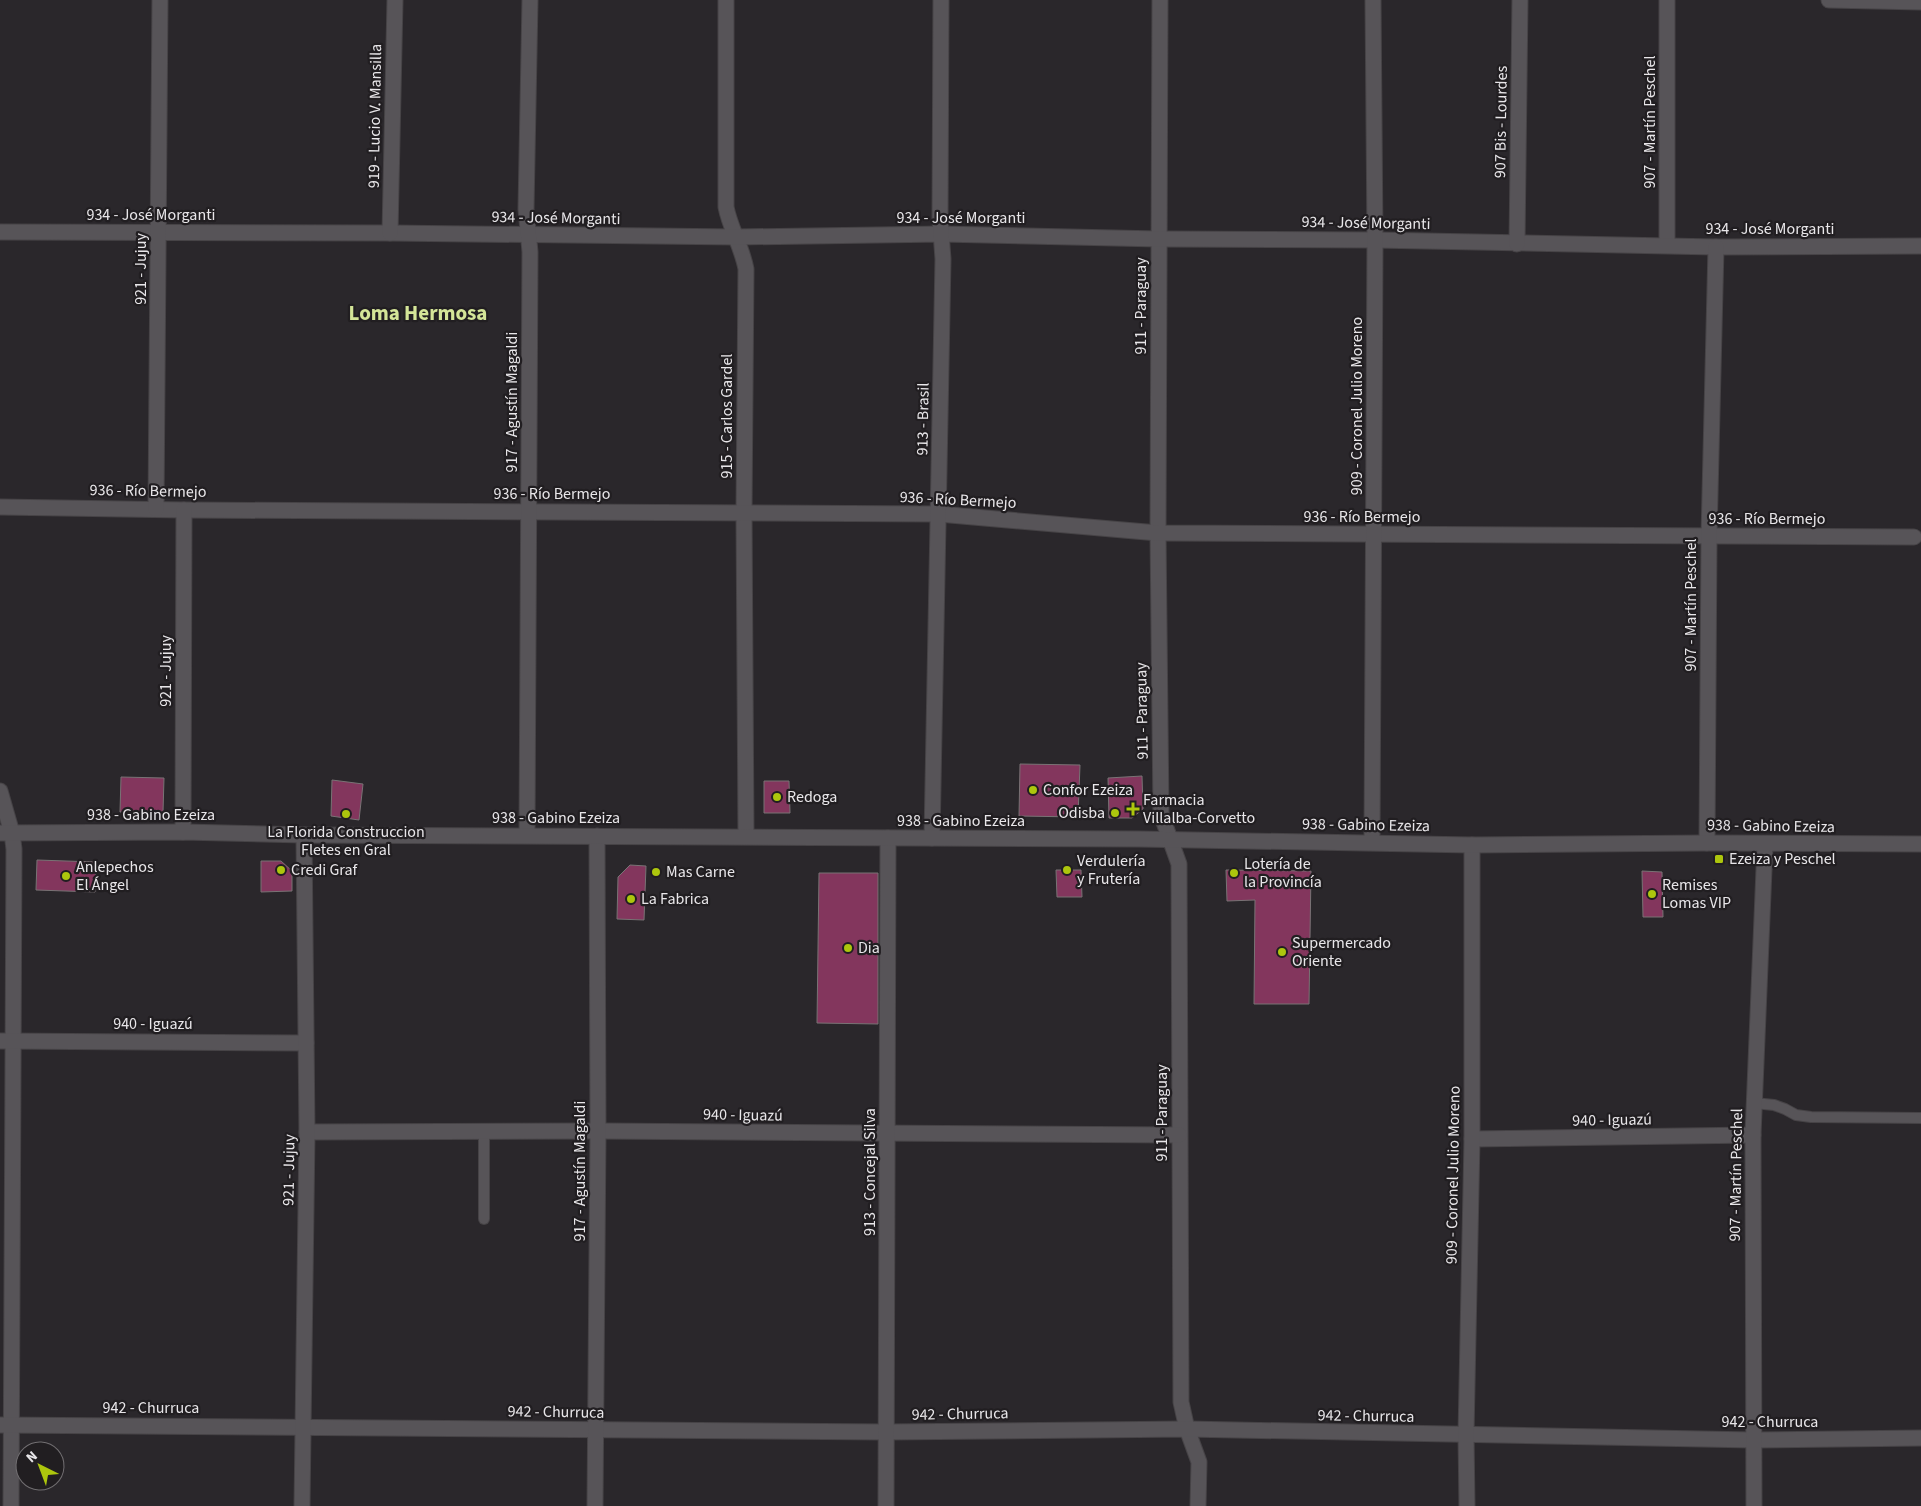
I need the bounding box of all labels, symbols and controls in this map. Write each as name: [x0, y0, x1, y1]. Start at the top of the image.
street label: 919 - Lucio V. Mansilla: [363, 44, 387, 188]
street label: 907 - Martín Peschel: [1639, 55, 1661, 189]
street label: 907 Bis - Lourdes: [1489, 65, 1513, 178]
street label: 934 - José Morganti: [86, 204, 216, 226]
street label: 934 - José Morganti: [491, 206, 621, 230]
street label: 934 - José Morganti: [896, 207, 1026, 229]
street label: 934 - José Morganti: [1301, 211, 1431, 235]
street label: 934 - José Morganti: [1705, 218, 1835, 240]
street label: 921 - Jujuy: [130, 233, 152, 305]
street label: 911 - Paraguay: [1130, 257, 1152, 355]
district label: Loma Hermosa: [349, 298, 487, 328]
street label: 909 - Coronel Julio Moreno: [1346, 317, 1368, 495]
street label: 917 - Agustín Magaldi: [501, 332, 523, 472]
street label: 915 - Carlos Gardel: [716, 354, 738, 478]
street label: 913 - Brasil: [911, 383, 935, 455]
street label: 936 - Río Bermejo: [89, 479, 207, 503]
street label: 936 - Río Bermejo: [494, 483, 610, 505]
street label: 936 - Río Bermejo: [899, 486, 1017, 514]
street label: 936 - Río Bermejo: [1304, 506, 1420, 528]
street label: 936 - Río Bermejo: [1709, 508, 1825, 530]
street label: 907 - Martín Peschel: [1680, 538, 1702, 672]
street label: 921 - Jujuy: [155, 635, 177, 707]
street label: 911 - Paraguay: [1130, 662, 1154, 760]
place label: Confor Ezeiza: [1043, 779, 1133, 801]
marker: Confor Ezeiza: [1027, 784, 1039, 796]
place label: Redoga: [787, 786, 837, 808]
place label: Farmacia Villalba-Corvetto: [1143, 789, 1255, 829]
marker: Redoga: [771, 791, 783, 803]
place label: Odisba: [1058, 802, 1105, 824]
marker: Farmacia Villalba-Corvetto: [1127, 803, 1139, 815]
street label: 938 - Gabino Ezeiza: [87, 804, 215, 826]
street label: 938 - Gabino Ezeiza: [492, 807, 620, 829]
marker: Odisba: [1109, 807, 1121, 819]
marker: La Florida Construccion Fletes en Gral: [340, 808, 352, 820]
street label: 938 - Gabino Ezeiza: [897, 810, 1025, 832]
street label: 938 - Gabino Ezeiza: [1302, 813, 1430, 837]
street label: 938 - Gabino Ezeiza: [1707, 814, 1835, 838]
place label: La Florida Construccion Fletes en Gral: [267, 821, 425, 861]
place label: Ezeiza y Peschel: [1729, 848, 1836, 870]
place label: Verdulería y Frutería: [1077, 850, 1145, 890]
place label: Lotería de la Provincía: [1244, 853, 1322, 893]
marker: Ezeiza y Peschel: [1713, 853, 1725, 865]
place label: Anlepechos El Ángel: [76, 856, 154, 896]
place label: Credi Graf: [291, 859, 359, 881]
place label: Mas Carne: [666, 861, 735, 883]
marker: Credi Graf: [275, 864, 287, 876]
marker: Verdulería y Frutería: [1061, 864, 1073, 876]
marker: Mas Carne: [650, 866, 662, 878]
marker: Lotería de la Provincía: [1228, 867, 1240, 879]
marker: Anlepechos El Ángel: [60, 870, 72, 882]
place label: Remises Lomas VIP: [1662, 874, 1731, 914]
place label: La Fabrica: [641, 888, 709, 910]
marker: Remises Lomas VIP: [1646, 888, 1658, 900]
marker: La Fabrica: [625, 893, 637, 905]
place label: Supermercado Oriente: [1292, 932, 1391, 972]
place label: Dia: [858, 937, 880, 959]
marker: Dia: [842, 942, 854, 954]
marker: Supermercado Oriente: [1276, 946, 1288, 958]
street label: 940 - Iguazú: [113, 1013, 193, 1035]
street label: 911 - Paraguay: [1151, 1064, 1173, 1162]
street label: 909 - Coronel Julio Moreno: [1440, 1086, 1466, 1264]
street label: 917 - Agustín Magaldi: [569, 1101, 591, 1241]
street label: 940 - Iguazú: [703, 1103, 783, 1127]
street label: 913 - Concejal Silva: [859, 1108, 881, 1236]
street label: 940 - Iguazú: [1572, 1108, 1652, 1132]
street label: 907 - Martín Peschel: [1724, 1108, 1748, 1242]
street label: 921 - Jujuy: [277, 1133, 301, 1206]
street label: 942 - Churruca: [103, 1397, 199, 1419]
street label: 942 - Churruca: [507, 1400, 605, 1424]
street label: 942 - Churruca: [911, 1402, 1009, 1426]
street label: 942 - Churruca: [1317, 1404, 1415, 1428]
street label: 942 - Churruca: [1722, 1411, 1818, 1433]
north arrow: [15, 1441, 65, 1491]
text: N: [22, 1447, 42, 1468]

